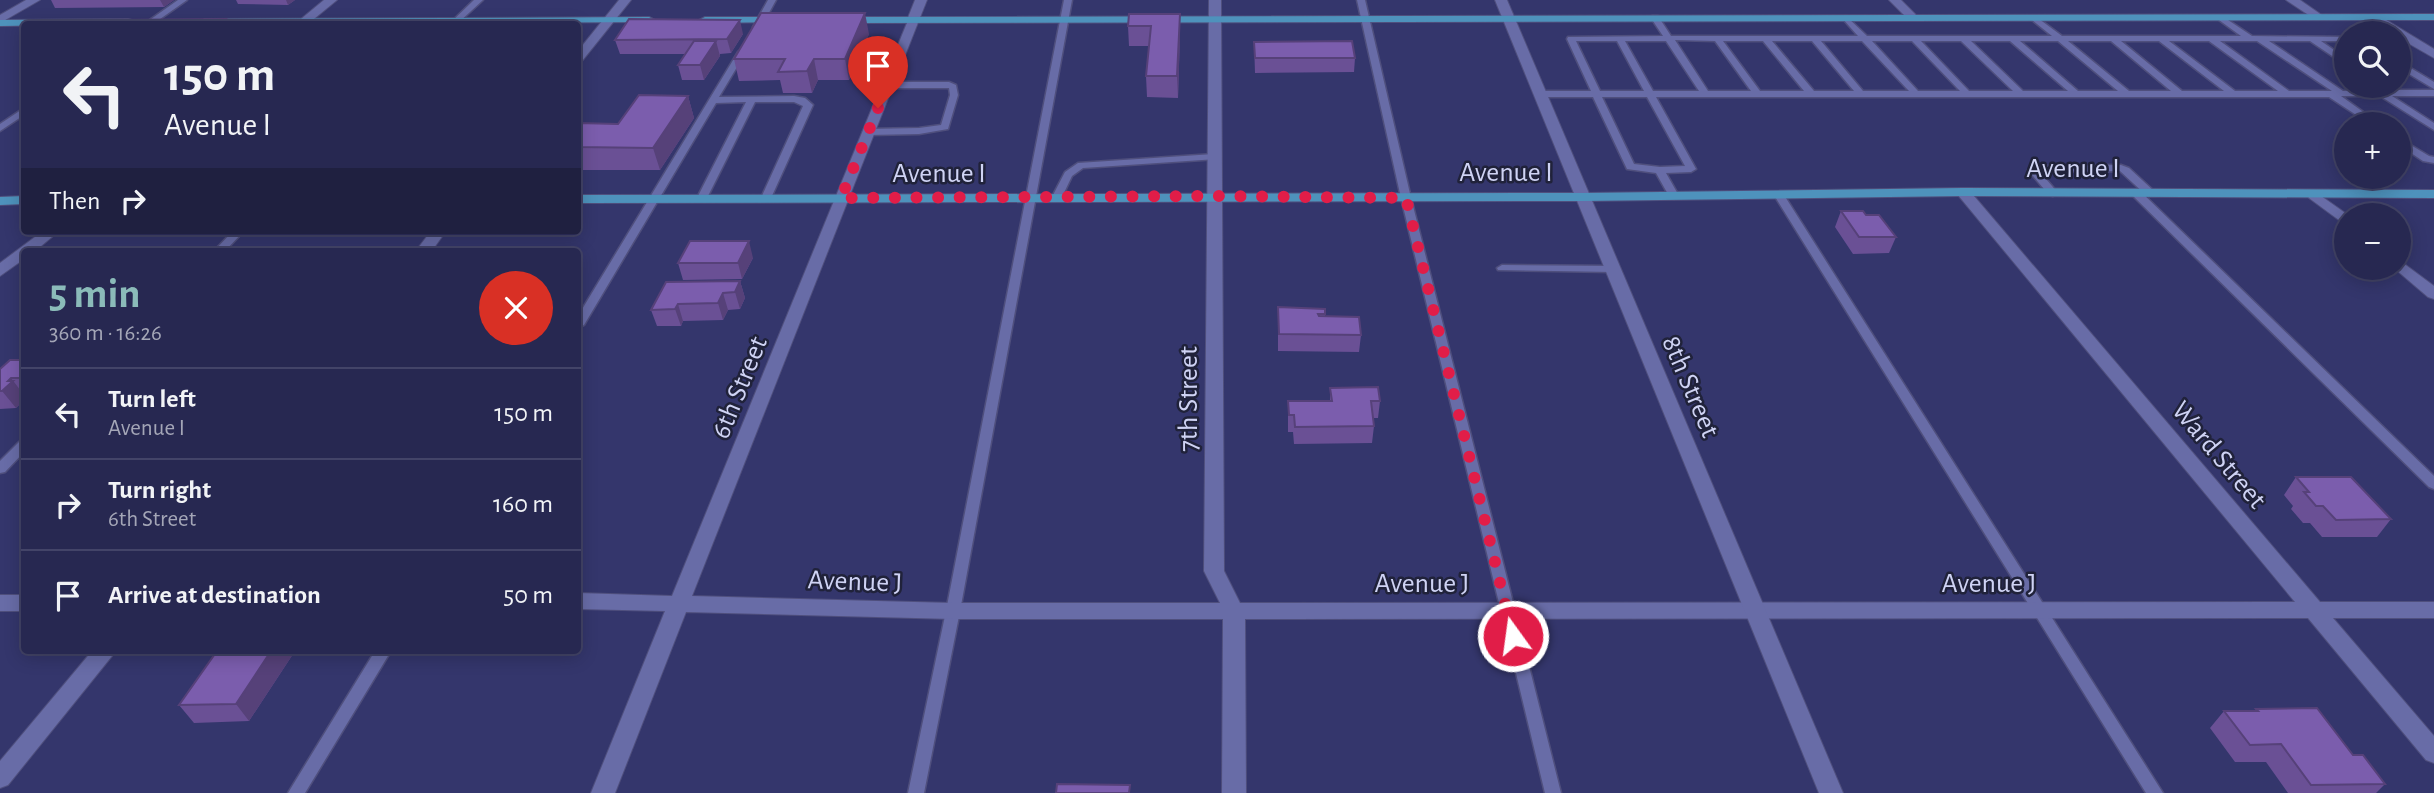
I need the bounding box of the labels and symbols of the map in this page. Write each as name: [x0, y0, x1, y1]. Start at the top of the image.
pin: [848, 36, 908, 108]
street label: Avenue I: [2026, 155, 2120, 183]
street label: Avenue I: [1459, 159, 1553, 187]
street label: Avenue I: [892, 160, 986, 188]
street label: 8th Street: [1656, 332, 1724, 442]
street label: 6th Street: [707, 333, 773, 443]
street label: 7th Street: [1175, 346, 1203, 452]
street label: Ward Street: [2166, 396, 2271, 514]
street label: Avenue J: [807, 566, 903, 598]
street label: Avenue J: [1375, 570, 1469, 598]
street label: Avenue J: [1942, 570, 2036, 598]
position arrow: [1476, 599, 1550, 673]

